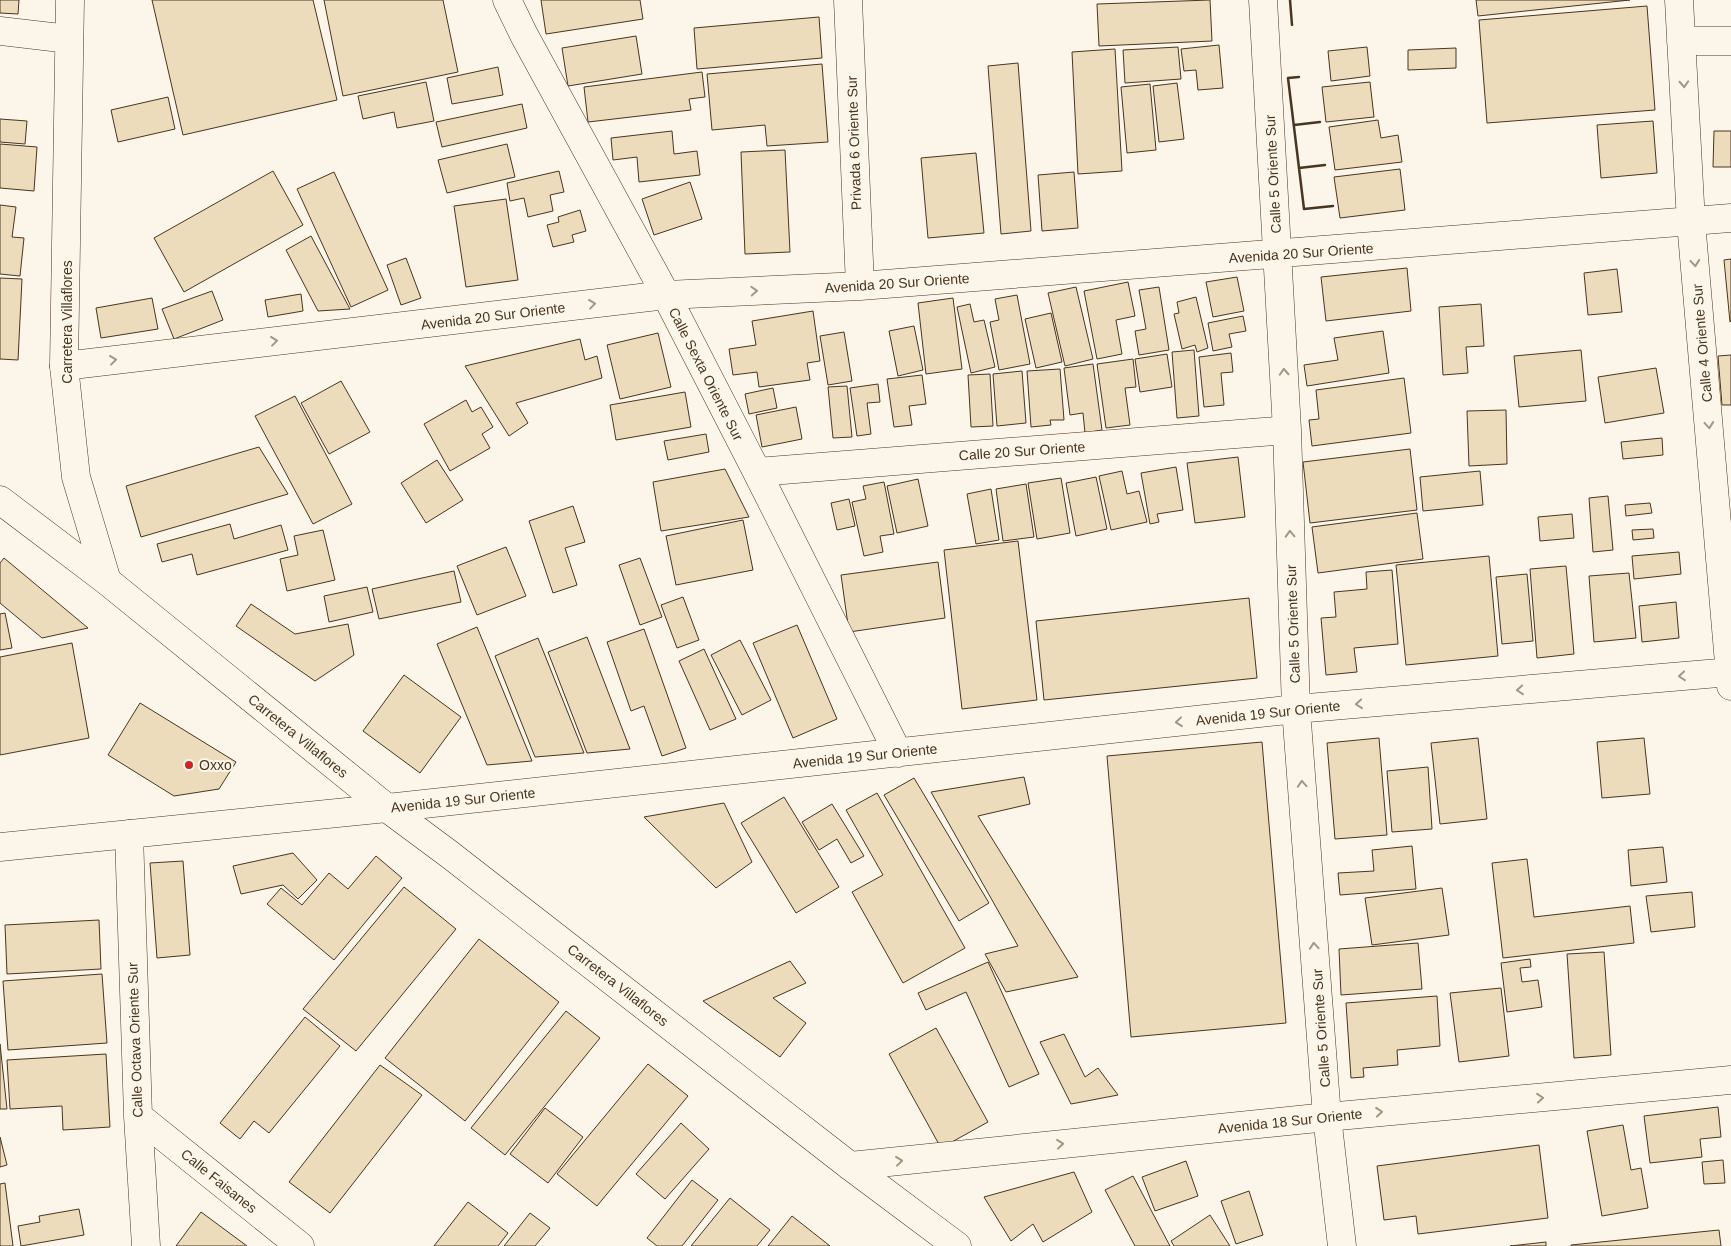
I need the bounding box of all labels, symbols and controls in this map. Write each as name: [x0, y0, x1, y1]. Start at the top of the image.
street label: Privada 6 Oriente Sur: [844, 75, 864, 211]
one-way arrow: [1678, 80, 1689, 88]
street label: Calle 5 Oriente Sur: [1262, 114, 1284, 234]
street label: Avenida 20 Sur Oriente: [1228, 240, 1374, 266]
street label: Carretera Villaflores: [59, 260, 75, 384]
one-way arrow: [1689, 260, 1700, 268]
street label: Avenida 20 Sur Oriente: [824, 270, 970, 296]
street label: Calle 4 Oriente Sur: [1689, 283, 1715, 403]
one-way arrow: [750, 286, 758, 297]
street label: Avenida 20 Sur Oriente: [420, 299, 566, 333]
one-way arrow: [588, 299, 596, 310]
street label: Calle Sexta Oriente Sur: [665, 305, 747, 443]
one-way arrow: [270, 336, 278, 347]
one-way arrow: [109, 355, 117, 366]
one-way arrow: [1278, 368, 1289, 376]
one-way arrow: [1703, 421, 1714, 429]
street label: Calle 20 Sur Oriente: [958, 439, 1086, 463]
one-way arrow: [1285, 530, 1295, 538]
street label: Calle 5 Oriente Sur: [1283, 564, 1303, 684]
one-way arrow: [1678, 671, 1686, 682]
one-way arrow: [1516, 684, 1524, 695]
street label: Carretera Villaflores: [245, 691, 351, 781]
street label: Avenida 19 Sur Oriente: [1195, 697, 1341, 729]
one-way arrow: [1354, 698, 1362, 709]
one-way arrow: [1175, 716, 1183, 727]
street label: Avenida 19 Sur Oriente: [792, 740, 938, 772]
place label: Oxxo: [199, 757, 232, 773]
marker: Oxxo: [183, 759, 195, 771]
one-way arrow: [1297, 780, 1308, 788]
street label: Avenida 19 Sur Oriente: [390, 784, 536, 816]
street label: Carretera Villaflores: [564, 941, 672, 1029]
one-way arrow: [1309, 942, 1320, 950]
street label: Calle Octava Oriente Sur: [124, 962, 146, 1118]
street label: Calle 5 Oriente Sur: [1309, 968, 1333, 1088]
one-way arrow: [1537, 1092, 1545, 1103]
street label: Avenida 18 Sur Oriente: [1217, 1105, 1363, 1137]
one-way arrow: [1375, 1107, 1383, 1118]
one-way arrow: [1056, 1139, 1064, 1150]
street label: Calle Faisanes: [178, 1146, 260, 1216]
one-way arrow: [895, 1156, 903, 1167]

